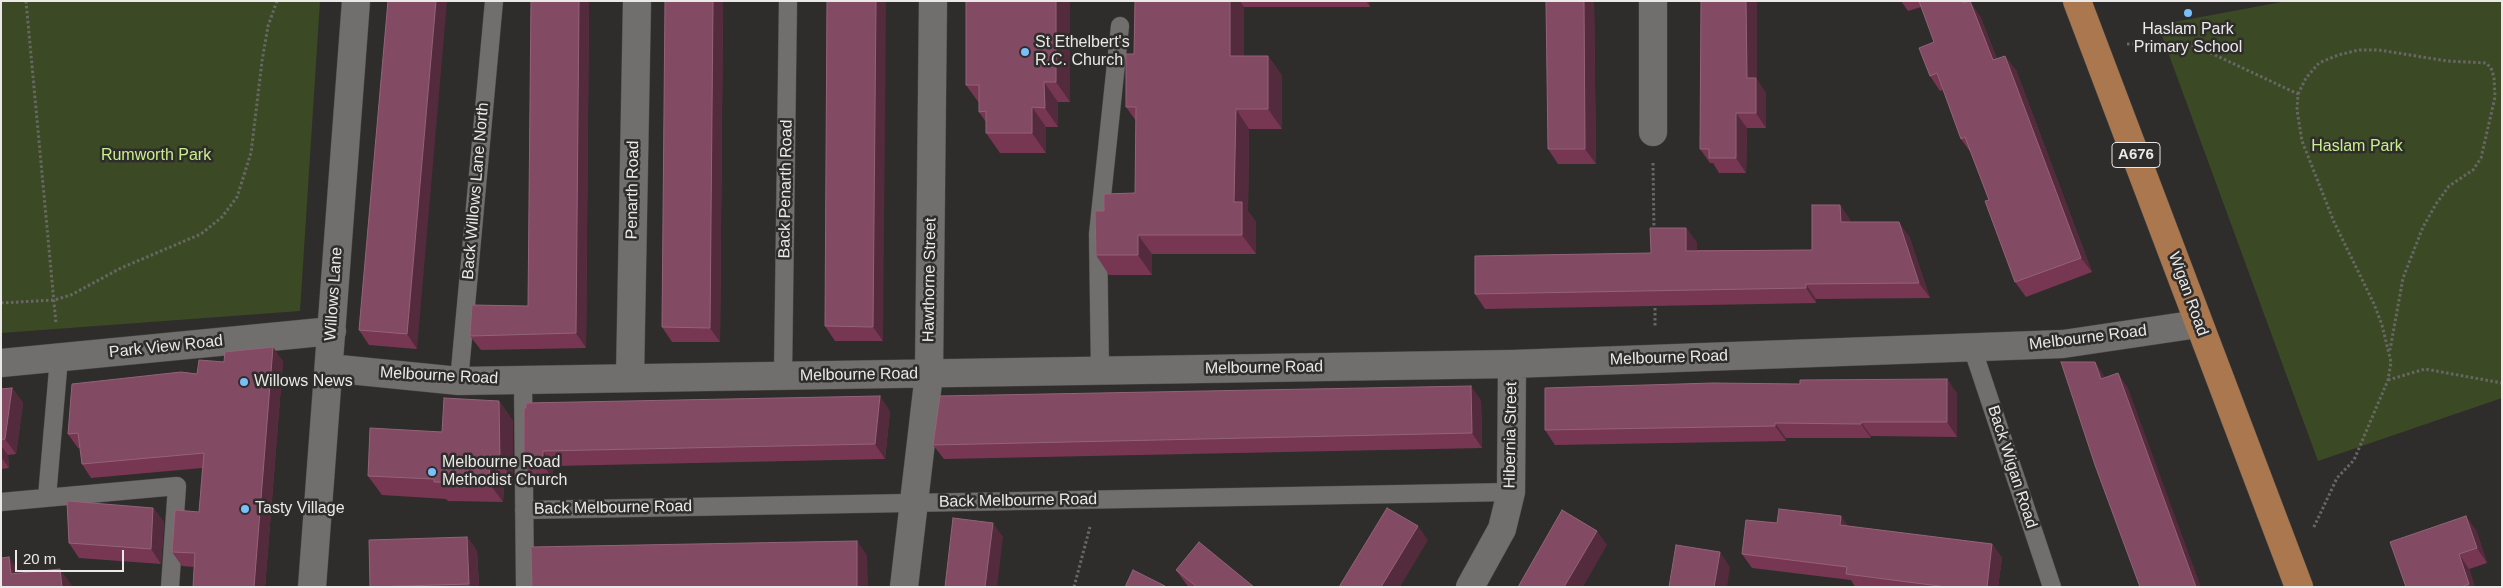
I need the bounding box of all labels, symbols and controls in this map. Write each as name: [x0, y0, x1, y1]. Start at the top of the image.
marker: Haslam Park Primary School: [2182, 7, 2194, 19]
place label: Haslam Park Primary School: [2134, 20, 2242, 58]
place label: St Ethelbert's R.C. Church: [1035, 33, 1130, 71]
marker: St Ethelbert's R.C. Church: [1019, 46, 1031, 58]
street label: Back Willows Lane North: [459, 102, 493, 280]
street label: Back Penarth Road: [775, 119, 797, 259]
park label: Haslam Park: [2311, 137, 2403, 157]
street label: Penarth Road: [623, 140, 643, 240]
road number: A676: [2112, 142, 2160, 168]
park label: Rumworth Park: [101, 146, 211, 166]
street label: Hawthorne Street: [919, 218, 941, 342]
street label: Willows Lane: [321, 246, 347, 342]
street label: Wigan Road: [2164, 249, 2212, 339]
street label: Melbourne Road: [2028, 321, 2148, 355]
street label: Park View Road: [108, 331, 224, 363]
street label: Melbourne Road: [1610, 346, 1728, 370]
street label: Melbourne Road: [1205, 357, 1323, 379]
street label: Melbourne Road: [379, 363, 499, 389]
street label: Melbourne Road: [800, 364, 918, 386]
place label: Willows News: [254, 372, 353, 392]
marker: Willows News: [238, 376, 250, 388]
street label: Hibernia Street: [1500, 381, 1522, 489]
street label: Back Wigan Road: [1983, 403, 2041, 531]
place label: Melbourne Road Methodist Church: [442, 453, 567, 491]
marker: Melbourne Road Methodist Church: [426, 466, 438, 478]
street label: Back Melbourne Road: [939, 490, 1097, 512]
street label: Back Melbourne Road: [534, 497, 692, 519]
place label: Tasty Village: [255, 499, 345, 519]
marker: Tasty Village: [239, 503, 251, 515]
scale bar: [18, 540, 126, 572]
text: 20 m: [23, 550, 56, 567]

